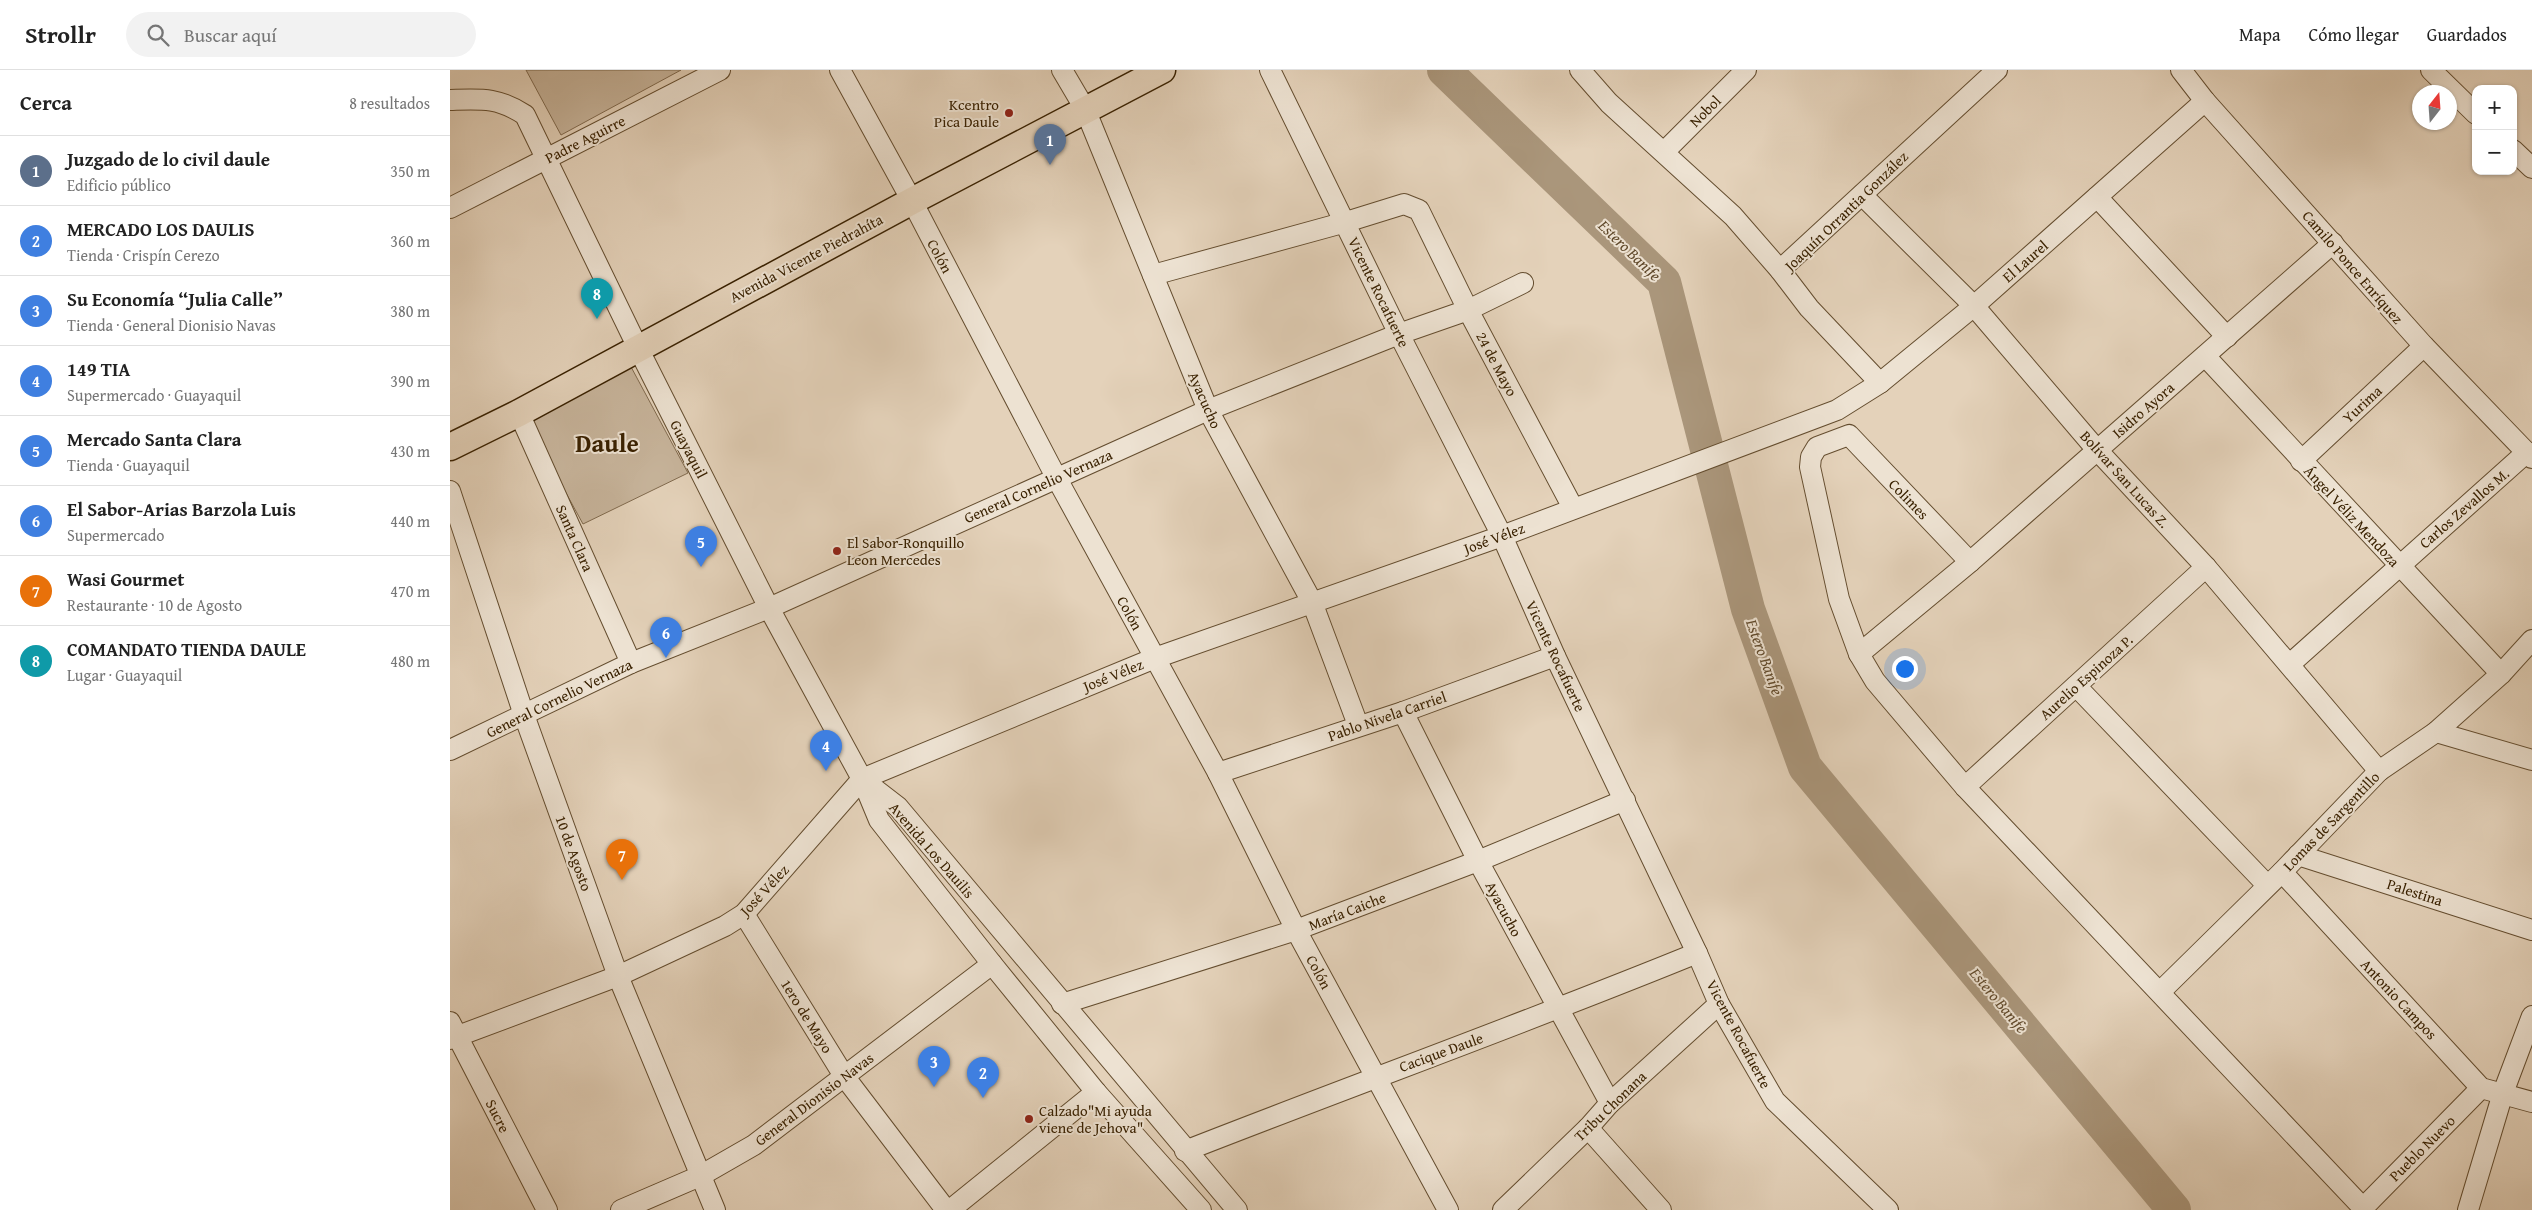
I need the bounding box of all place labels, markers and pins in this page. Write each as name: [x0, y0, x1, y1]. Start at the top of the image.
place label: Kcentro Pica Daule: [934, 94, 999, 132]
marker: Kcentro Pica Daule: [1003, 107, 1015, 119]
pin: 1: [1034, 124, 1066, 165]
pin: 8: [581, 278, 613, 319]
pin: 5: [685, 526, 717, 567]
place label: El Sabor-Ronquillo Leon Mercedes: [847, 532, 965, 570]
marker: El Sabor-Ronquillo Leon Mercedes: [831, 545, 843, 557]
pin: 6: [650, 617, 682, 658]
pin: 4: [810, 730, 842, 771]
pin: 7: [606, 839, 638, 880]
pin: 3: [918, 1046, 950, 1087]
pin: 2: [967, 1057, 999, 1098]
place label: Calzado"Mi ayuda viene de Jehova": [1039, 1100, 1152, 1138]
marker: Calzado"Mi ayuda viene de Jehova": [1023, 1113, 1035, 1125]

